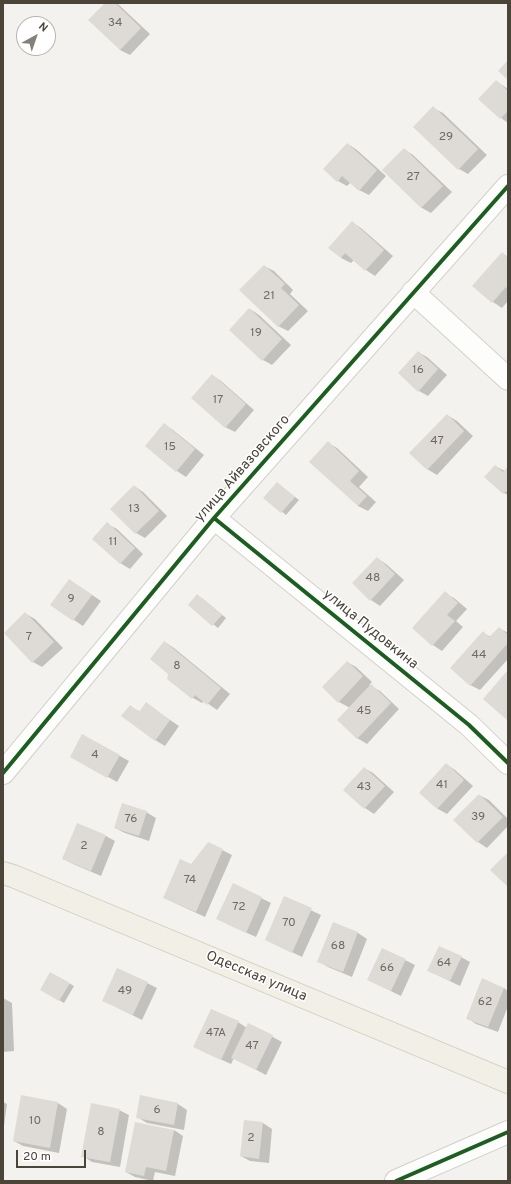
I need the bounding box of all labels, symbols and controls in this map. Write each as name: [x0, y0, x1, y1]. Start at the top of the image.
north arrow: [16, 16, 56, 56]
house number: 34: [108, 17, 122, 31]
text: N: [36, 20, 51, 35]
house number: 29: [439, 131, 453, 145]
house number: 27: [406, 171, 420, 185]
house number: 21: [263, 290, 275, 304]
house number: 19: [250, 327, 262, 341]
house number: 16: [412, 364, 424, 378]
house number: 17: [213, 394, 223, 408]
street label: улица Айвазовского: [192, 412, 294, 526]
house number: 47: [430, 435, 444, 449]
house number: 15: [164, 441, 176, 455]
house number: 13: [128, 503, 140, 517]
house number: 11: [109, 536, 117, 550]
house number: 48: [366, 572, 380, 586]
street label: улица Пудовкина: [319, 586, 421, 674]
house number: 9: [67, 593, 75, 607]
house number: 7: [26, 631, 32, 645]
house number: 44: [472, 649, 486, 663]
house number: 8: [173, 660, 181, 674]
house number: 45: [357, 705, 371, 719]
house number: 4: [91, 749, 99, 763]
house number: 41: [436, 779, 448, 793]
house number: 43: [357, 781, 371, 795]
house number: 39: [471, 811, 485, 825]
house number: 76: [125, 813, 137, 827]
house number: 2: [80, 840, 88, 854]
house number: 74: [184, 874, 196, 888]
house number: 72: [232, 901, 246, 915]
house number: 70: [282, 917, 296, 931]
house number: 68: [331, 940, 345, 954]
street label: Одесская улица: [203, 948, 309, 1006]
house number: 64: [437, 957, 451, 971]
house number: 66: [380, 962, 394, 976]
house number: 49: [118, 985, 132, 999]
house number: 62: [478, 996, 492, 1010]
house number: 47А: [206, 1027, 226, 1041]
house number: 47: [245, 1040, 259, 1054]
house number: 6: [153, 1104, 161, 1118]
house number: 10: [29, 1115, 41, 1129]
house number: 8: [97, 1126, 105, 1140]
house number: 2: [247, 1132, 255, 1146]
scale bar: [18, 1142, 88, 1168]
text: 20 m: [23, 1149, 51, 1165]

